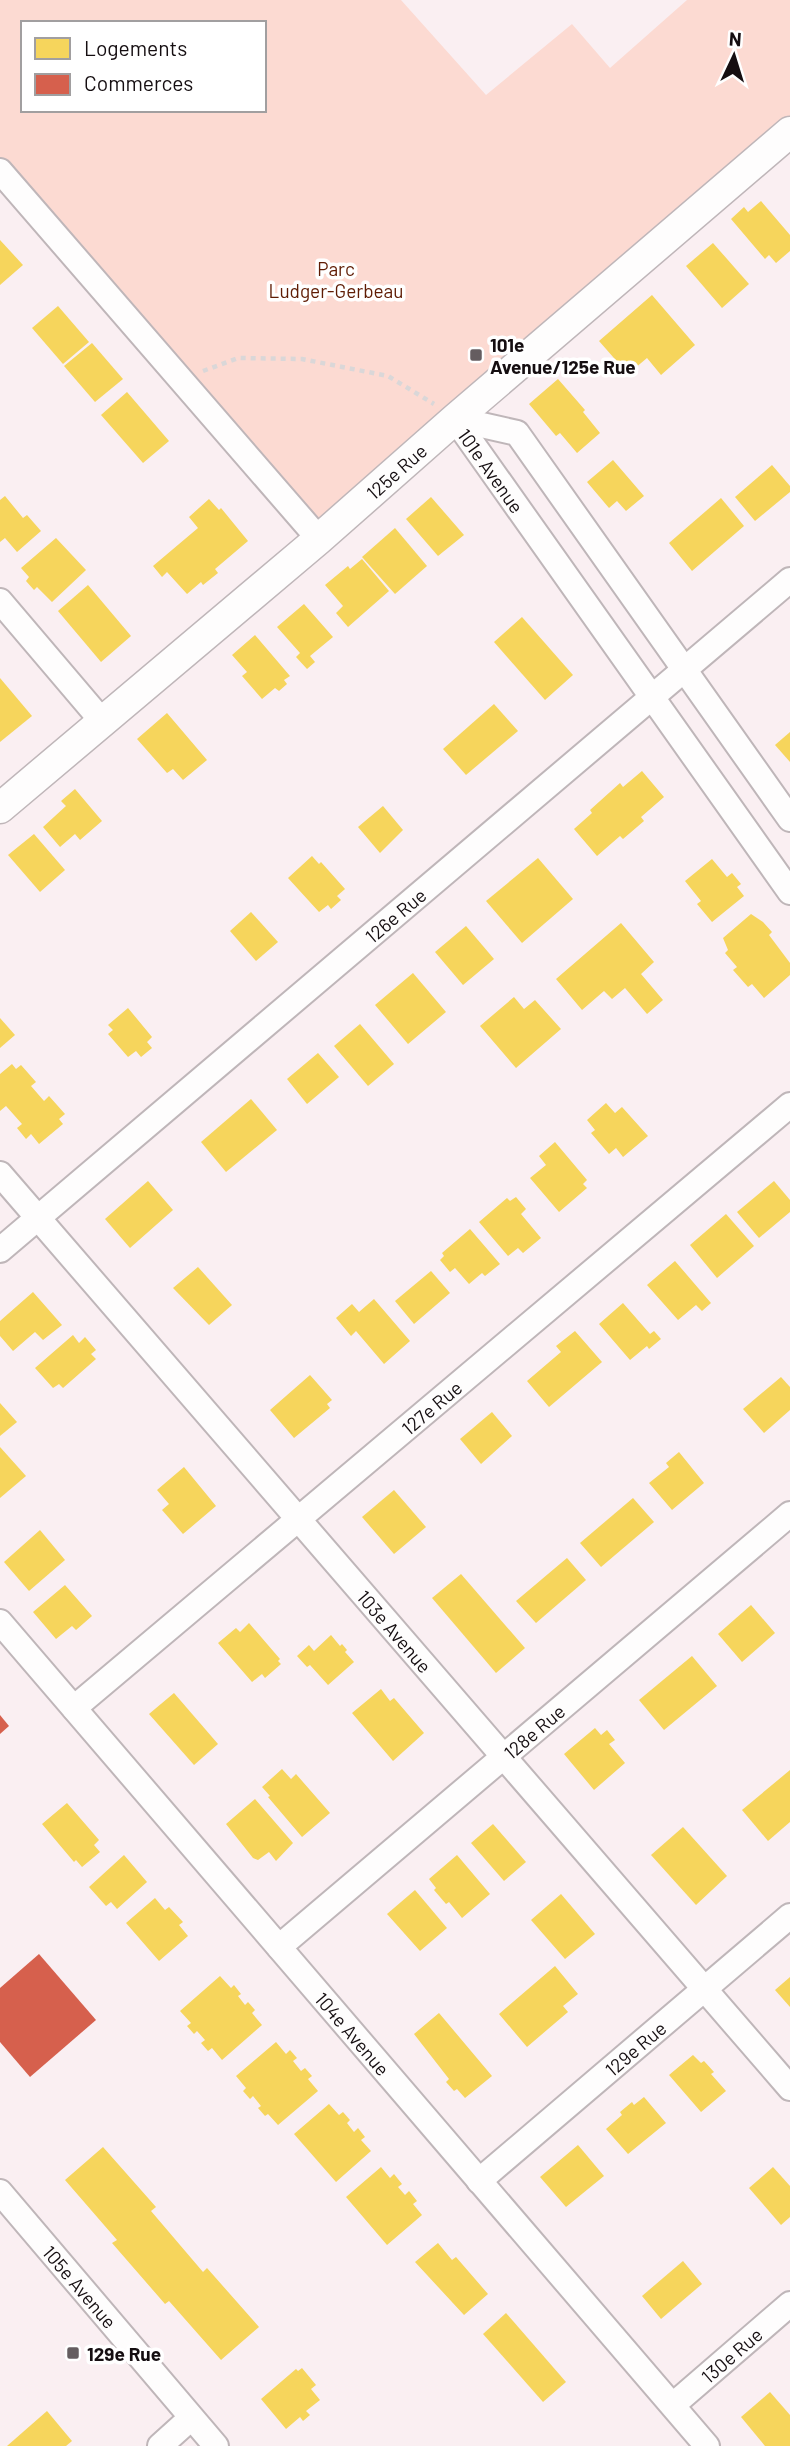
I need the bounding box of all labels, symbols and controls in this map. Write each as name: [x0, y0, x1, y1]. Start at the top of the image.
legend: [21, 21, 266, 112]
north arrow: [699, 21, 769, 91]
text: N: [728, 27, 742, 50]
text: Logements: [84, 35, 187, 60]
text: Commerces: [84, 70, 193, 95]
park label: Parc Ludger-Gerbeau: [269, 257, 403, 302]
place label: 101e Avenue/125e Rue: [490, 333, 636, 378]
marker: 101e Avenue/125e Rue: [468, 347, 484, 363]
street label: 101e Avenue: [454, 424, 529, 517]
street label: 125e Rue: [361, 438, 431, 504]
street label: 126e Rue: [360, 883, 430, 947]
street label: 127e Rue: [396, 1375, 466, 1439]
street label: 103e Avenue: [353, 1585, 437, 1677]
street label: 128e Rue: [499, 1699, 569, 1763]
street label: 104e Avenue: [311, 1987, 395, 2080]
street label: 129e Rue: [600, 2016, 670, 2080]
street label: 105e Avenue: [39, 2240, 122, 2333]
street label: 130e Rue: [696, 2322, 766, 2387]
place label: 129e Rue: [87, 2342, 161, 2365]
marker: 129e Rue: [65, 2345, 81, 2361]

